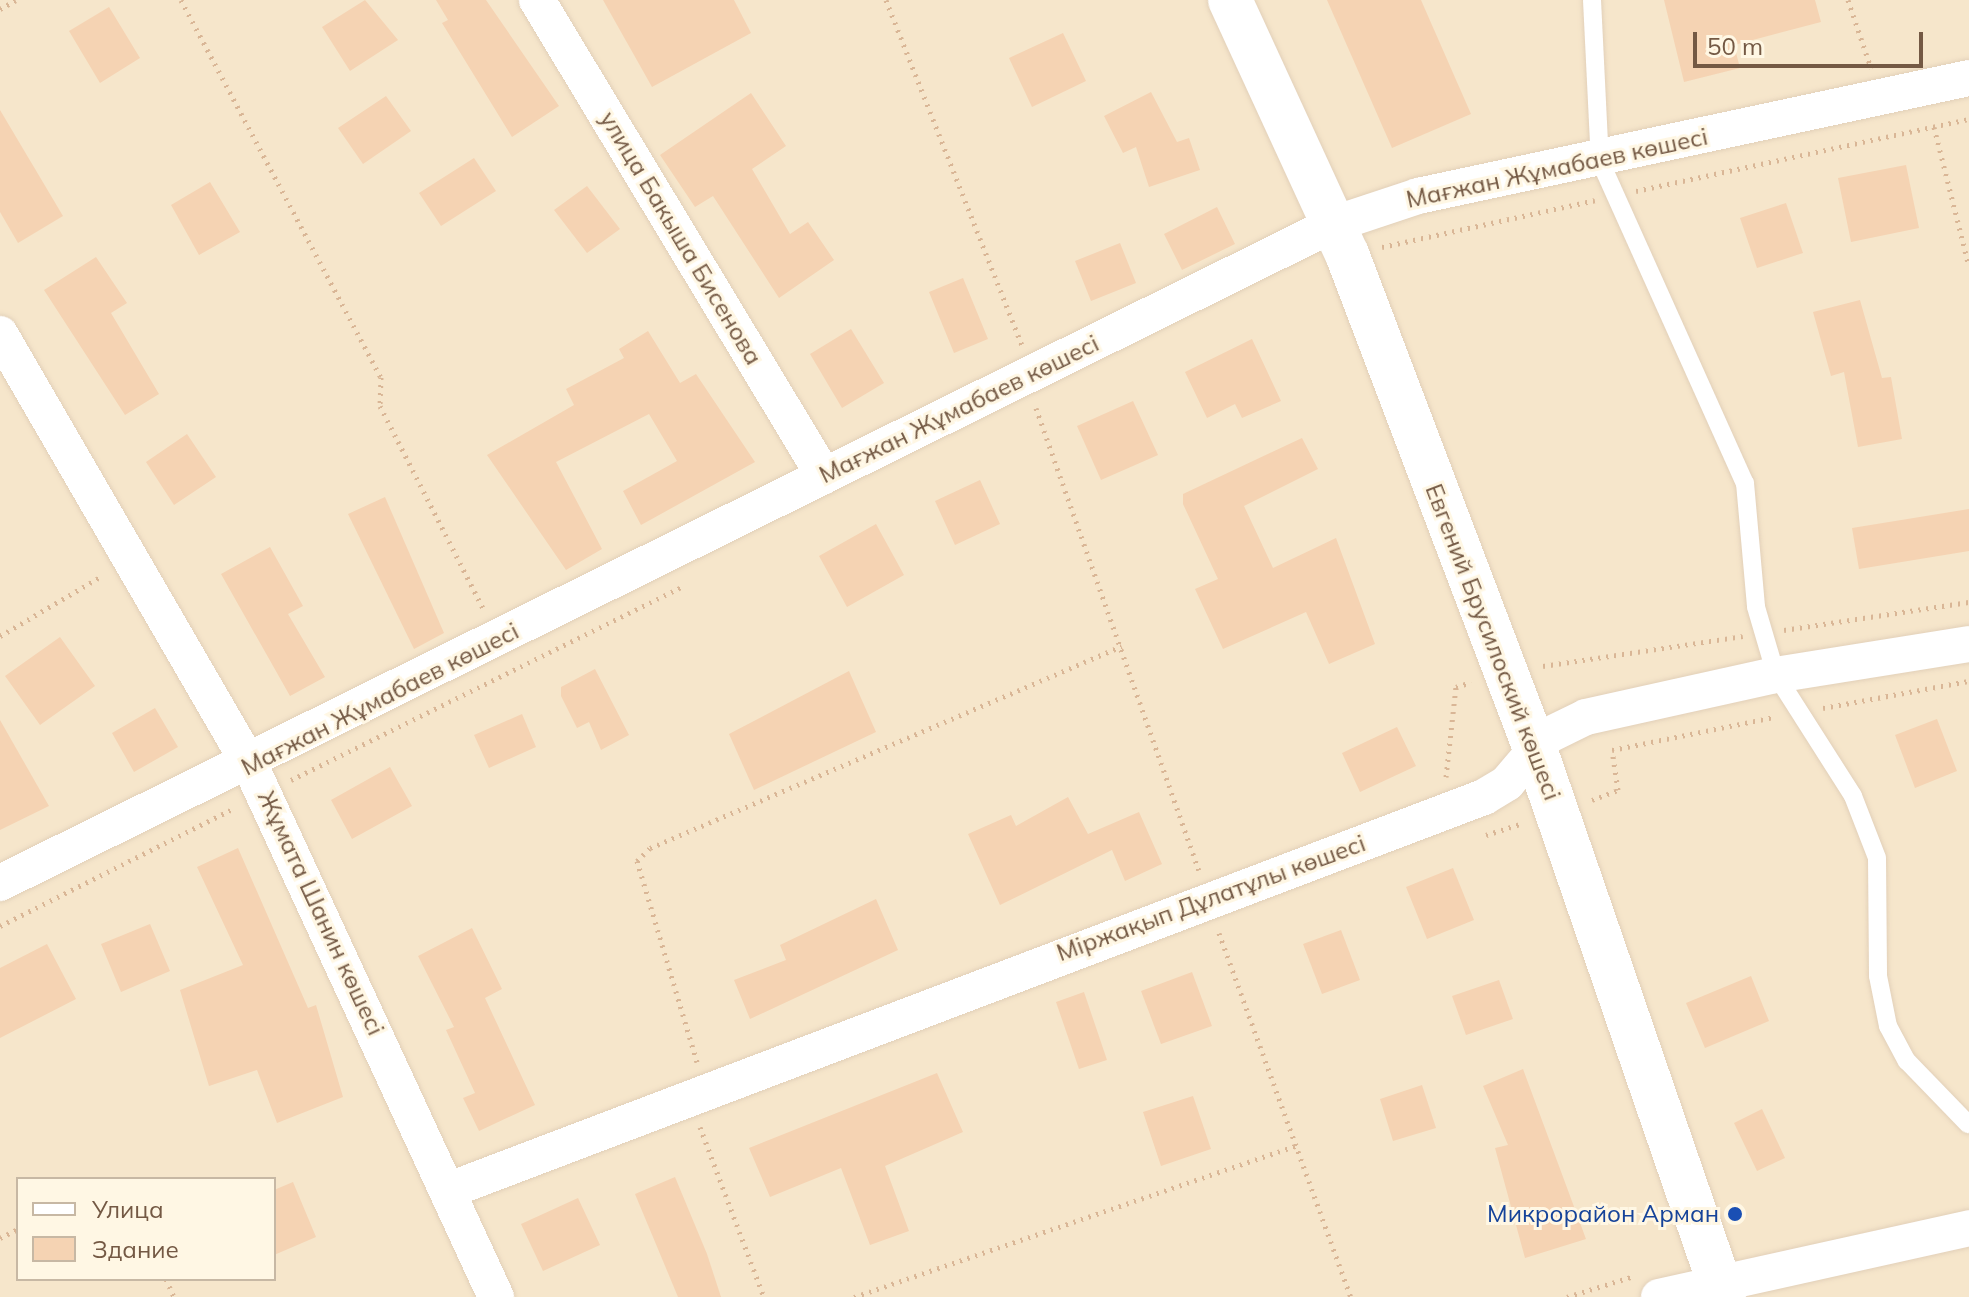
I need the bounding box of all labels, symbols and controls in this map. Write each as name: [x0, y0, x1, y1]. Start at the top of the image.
scale bar: [1697, 16, 1927, 66]
text: 50 m: [1707, 31, 1763, 61]
street label: улица Бакыша Бисенова: [594, 106, 768, 370]
street label: Мағжан Жұмабаев көшесі: [1404, 122, 1710, 214]
street label: Мағжан Жұмабаев көшесі: [814, 329, 1104, 489]
street label: Евгений Брусилоский көшесі: [1419, 480, 1567, 804]
street label: Мағжан Жұмабаев көшесі: [236, 616, 524, 782]
street label: Жұмата Шанин көшесі: [252, 786, 390, 1040]
street label: Міржақып Дұлатұлы көшесі: [1053, 829, 1369, 967]
legend: [16, 1177, 276, 1281]
text: Улица: [92, 1194, 164, 1224]
place label: Микрорайон Арман: [1487, 1200, 1719, 1228]
marker: Микрорайон Арман: [1726, 1205, 1744, 1223]
text: Здание: [92, 1234, 179, 1264]

